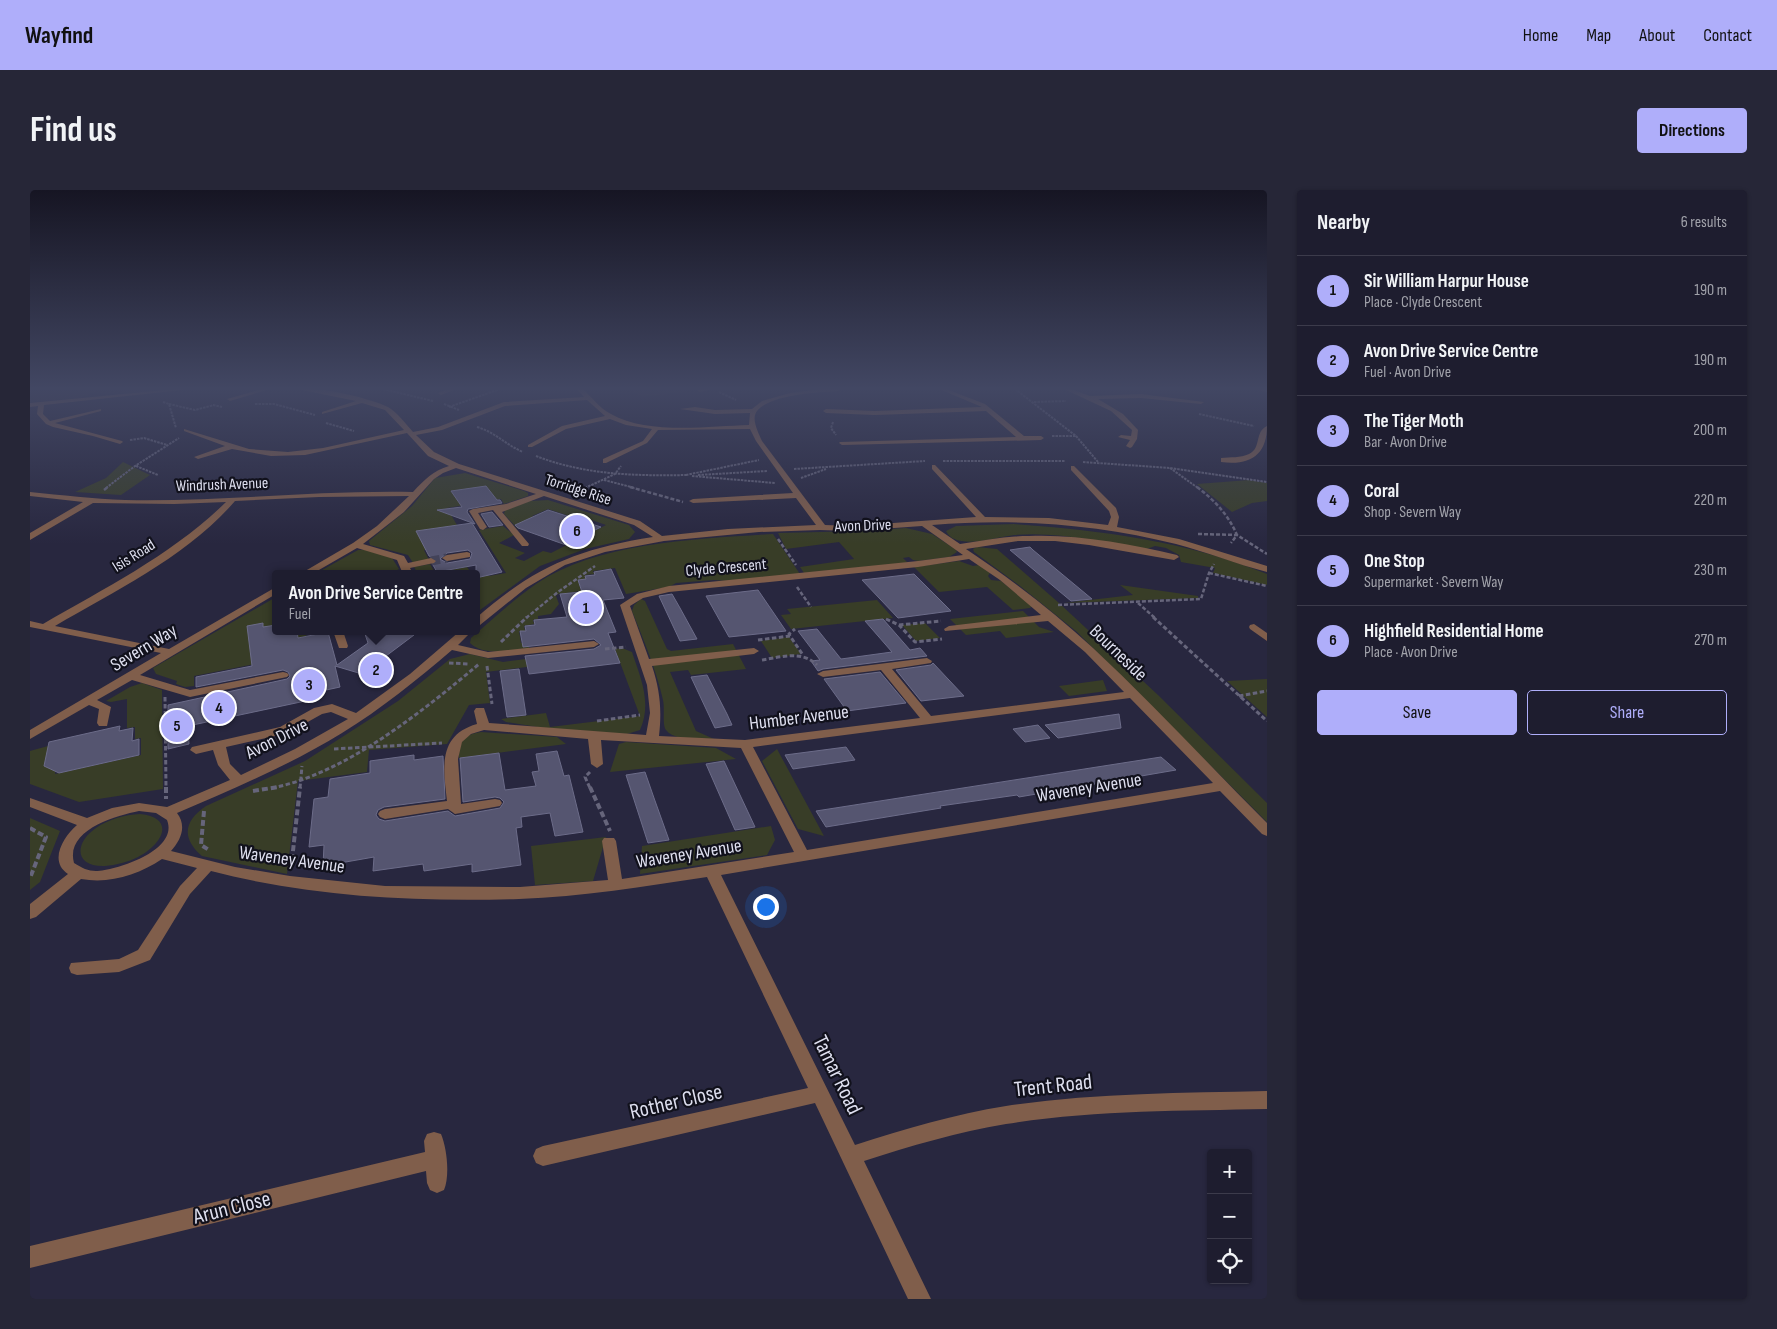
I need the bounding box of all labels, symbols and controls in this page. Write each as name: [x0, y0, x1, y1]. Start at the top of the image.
text: Wayfind: [25, 21, 93, 50]
text: Home: [1523, 25, 1558, 46]
text: Map: [1586, 25, 1611, 46]
text: About: [1639, 25, 1675, 46]
text: Contact: [1703, 25, 1752, 46]
button: Directions: [1637, 108, 1747, 153]
text: Find us: [30, 109, 117, 152]
text: Nearby: [1317, 210, 1370, 235]
text: 6 results: [1681, 213, 1727, 232]
text: Sir William Harpur House: [1364, 270, 1529, 293]
text: 1: [1330, 281, 1336, 300]
text: 190 m: [1694, 281, 1727, 300]
text: Place · Clyde Crescent: [1364, 293, 1482, 312]
text: Avon Drive Service Centre: [1364, 340, 1538, 363]
text: 2: [1329, 351, 1337, 370]
text: 190 m: [1694, 351, 1727, 370]
text: Fuel · Avon Drive: [1364, 363, 1451, 382]
text: The Tiger Moth: [1364, 410, 1464, 433]
text: 3: [1329, 421, 1337, 440]
text: 200 m: [1693, 421, 1727, 440]
text: Bar · Avon Drive: [1364, 433, 1447, 452]
street label: Torridge Rise: [542, 470, 614, 510]
street label: Windrush Avenue: [175, 474, 269, 496]
text: Coral: [1364, 480, 1399, 503]
text: 4: [1329, 491, 1337, 510]
text: 220 m: [1694, 491, 1727, 510]
text: Shop · Severn Way: [1364, 503, 1461, 522]
pin: 6: [561, 512, 593, 550]
street label: Avon Drive: [833, 516, 892, 537]
street label: Isis Road: [109, 536, 159, 576]
text: One Stop: [1364, 550, 1425, 573]
street label: Clyde Crescent: [685, 555, 767, 581]
text: 5: [1329, 561, 1337, 580]
text: 230 m: [1694, 561, 1727, 580]
popup: [272, 570, 480, 635]
text: Supermarket · Severn Way: [1364, 573, 1503, 592]
text: Avon Drive Service Centre: [289, 582, 463, 605]
pin: 1: [570, 589, 602, 627]
text: Fuel: [289, 605, 311, 624]
street label: Severn Way: [107, 619, 182, 677]
street label: Bourneside: [1084, 620, 1152, 686]
text: Highfield Residential Home: [1364, 620, 1544, 643]
text: 6: [1329, 631, 1337, 650]
text: 270 m: [1694, 631, 1727, 650]
text: Place · Avon Drive: [1364, 643, 1458, 662]
pin: 2: [360, 651, 392, 689]
pin: 3: [293, 666, 325, 704]
pin: 4: [203, 689, 235, 727]
button: Save: [1317, 690, 1517, 735]
button: Share: [1527, 690, 1727, 735]
street label: Humber Avenue: [748, 700, 850, 736]
pin: 5: [161, 707, 193, 745]
street label: Avon Drive: [241, 713, 312, 765]
street label: Waveney Avenue: [1035, 768, 1143, 808]
street label: Waveney Avenue: [635, 834, 743, 874]
street label: Waveney Avenue: [238, 841, 346, 879]
your location: [753, 894, 779, 920]
street label: Tamar Road: [806, 1031, 868, 1119]
street label: Trent Road: [1013, 1068, 1093, 1104]
street label: Rother Close: [627, 1078, 725, 1126]
map controls: [1207, 1149, 1252, 1284]
button: +: [1207, 1149, 1252, 1194]
street label: Arun Close: [189, 1185, 274, 1231]
button: −: [1207, 1194, 1252, 1239]
button: locate: [1207, 1239, 1252, 1284]

